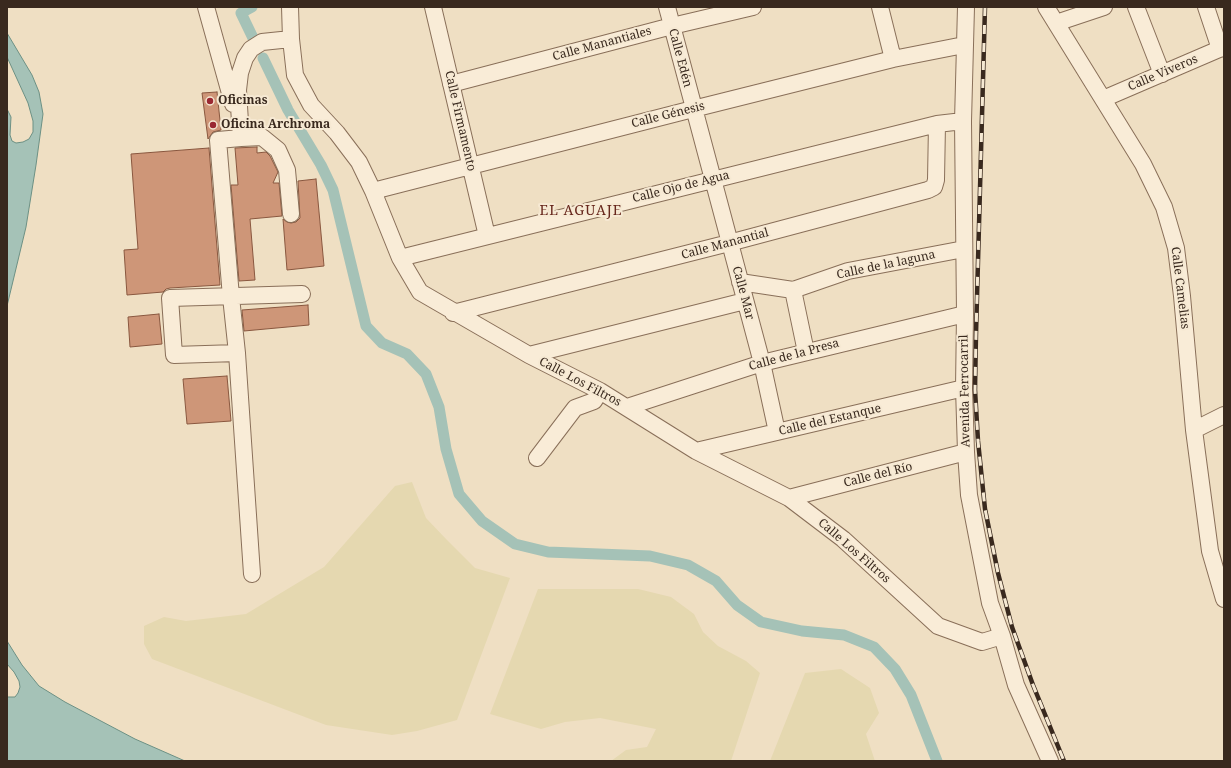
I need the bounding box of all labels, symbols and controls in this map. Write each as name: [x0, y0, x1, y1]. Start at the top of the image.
street label: Calle Manantiales: [551, 24, 653, 64]
street label: Calle Edén: [665, 27, 695, 89]
street label: Calle Viveros: [1126, 52, 1200, 94]
street label: Calle Firmamento: [441, 69, 479, 173]
place label: Oficinas: [218, 94, 268, 108]
marker: Oficinas: [205, 96, 215, 106]
street label: Calle Génesis: [630, 99, 706, 131]
place label: Oficina Archroma: [221, 118, 330, 132]
marker: Oficina Archroma: [208, 120, 218, 130]
street label: Calle Ojo de Agua: [631, 168, 731, 206]
district label: EL AGUAJE: [539, 203, 623, 219]
street label: Calle Manantial: [680, 225, 770, 263]
street label: Calle Camelias: [1168, 246, 1192, 330]
street label: Calle de la laguna: [835, 247, 937, 283]
street label: Calle Mar: [729, 265, 757, 321]
street label: Avenida Ferrocarril: [957, 335, 973, 447]
street label: Calle de la Presa: [747, 336, 841, 374]
street label: Calle Los Filtros: [536, 354, 624, 410]
street label: Calle del Estanque: [777, 401, 883, 439]
street label: Calle del Río: [842, 460, 914, 490]
street label: Calle Los Filtros: [815, 516, 893, 586]

